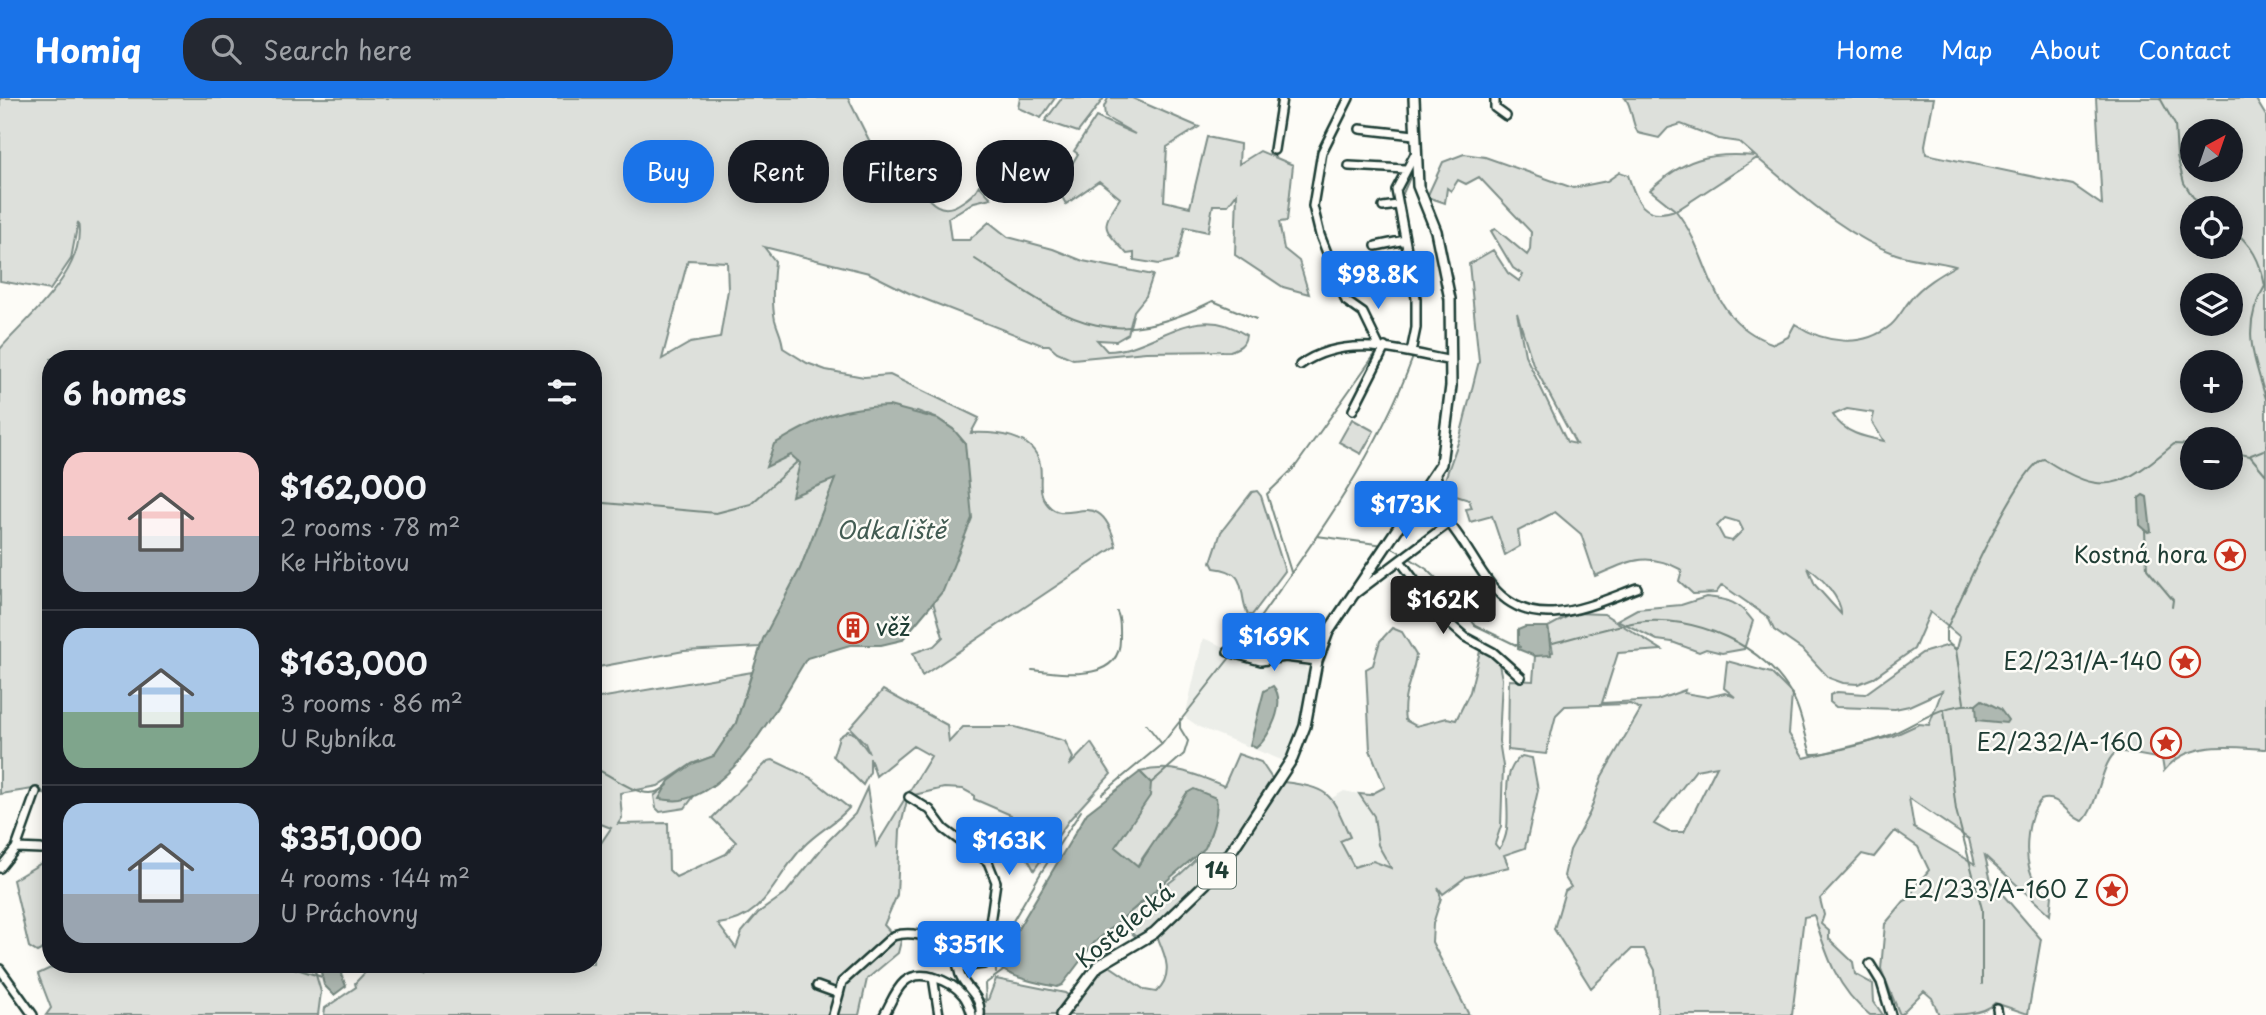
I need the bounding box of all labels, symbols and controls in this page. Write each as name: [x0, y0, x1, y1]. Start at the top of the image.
search box: [183, 18, 673, 81]
text: Homiq: [35, 24, 141, 74]
icon: search: [207, 30, 245, 68]
text: Search here: [263, 30, 412, 69]
text: Home: [1836, 31, 1903, 67]
text: Map: [1941, 31, 1992, 67]
text: About: [2030, 31, 2100, 67]
text: Contact: [2138, 31, 2231, 67]
north arrow: [2180, 119, 2244, 182]
map controls: [2180, 119, 2243, 490]
chip: Buy: [623, 140, 714, 203]
chip: Rent: [728, 140, 829, 203]
chip: Filters: [843, 140, 962, 203]
chip: New: [976, 140, 1074, 203]
button: locate: [2180, 196, 2243, 259]
pin: $98.8K: [1321, 252, 1435, 311]
text: $98.8K: [1337, 256, 1419, 291]
button: layers: [2180, 273, 2243, 336]
button: +: [2180, 350, 2243, 413]
text: 6 homes: [63, 370, 186, 415]
icon: filters: [543, 373, 581, 411]
button: −: [2180, 427, 2243, 490]
text: $162,000: [280, 464, 427, 509]
icon: home: [119, 480, 203, 564]
pin: $173K: [1357, 482, 1455, 541]
text: $173K: [1370, 486, 1442, 521]
text: 2 rooms · 78 m²: [280, 509, 460, 544]
water label: Odkaliště: [836, 511, 950, 547]
place label: Kostná hora: [2074, 536, 2207, 571]
place icon: Kostná hora: [2213, 538, 2247, 572]
text: Ke Hřbitovu: [280, 544, 410, 579]
pin: $162K: [1394, 576, 1492, 636]
text: $162K: [1407, 581, 1479, 616]
place label: věž: [876, 609, 910, 644]
building icon: věž: [836, 611, 870, 645]
pin: $169K: [1225, 614, 1323, 673]
text: $169K: [1238, 618, 1310, 653]
text: $163,000: [280, 640, 428, 685]
place label: E2/231/A-140: [2003, 643, 2162, 678]
place icon: E2/231/A-140: [2168, 645, 2202, 679]
icon: home: [119, 656, 203, 740]
text: 3 rooms · 86 m²: [280, 685, 463, 720]
text: U Rybníka: [280, 720, 396, 755]
place label: E2/232/A-160: [1977, 724, 2143, 759]
place icon: E2/232/A-160: [2149, 726, 2183, 760]
text: $351,000: [280, 815, 422, 860]
pin: $163K: [960, 818, 1058, 877]
text: $163K: [972, 822, 1046, 857]
icon: home: [119, 831, 203, 915]
road number: 14: [1198, 854, 1236, 888]
text: 4 rooms · 144 m²: [280, 860, 470, 895]
place label: E2/233/A-160 Z: [1903, 871, 2089, 906]
place icon: E2/233/A-160 Z: [2095, 873, 2129, 907]
street label: Kostelecká: [1067, 874, 1181, 976]
text: U Práchovny: [280, 895, 419, 930]
pin: $351K: [920, 922, 1018, 981]
text: $351K: [934, 926, 1004, 961]

